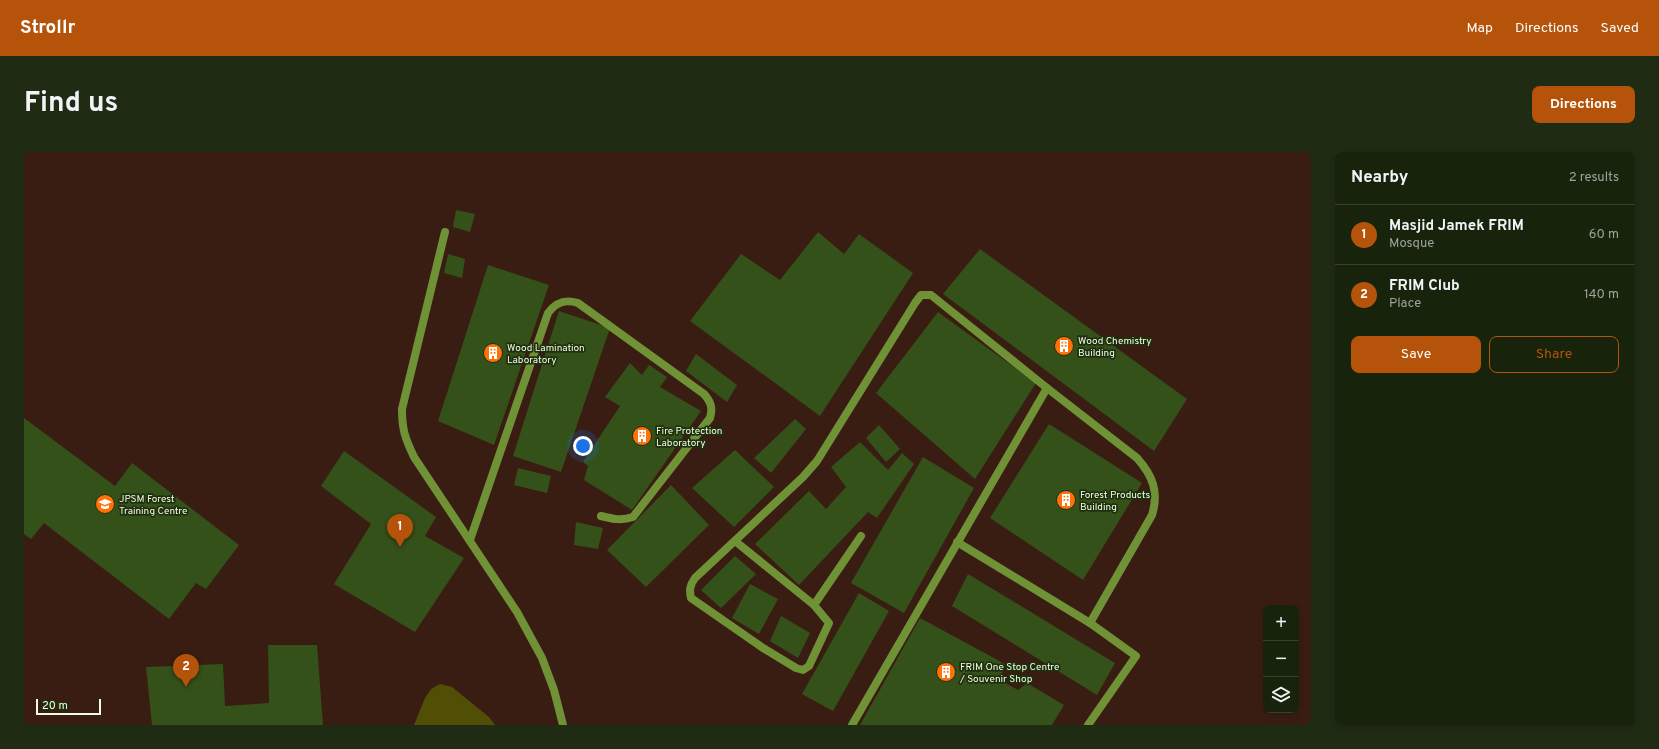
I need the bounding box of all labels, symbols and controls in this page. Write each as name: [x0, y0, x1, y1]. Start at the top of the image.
text: Strollr: [20, 16, 75, 40]
text: Map: [1467, 20, 1493, 37]
text: Directions: [1515, 20, 1579, 37]
text: Saved: [1601, 20, 1639, 37]
text: Find us: [24, 86, 118, 122]
button: Directions: [1532, 86, 1635, 123]
text: Nearby: [1351, 167, 1408, 189]
text: 2 results: [1569, 170, 1619, 186]
text: Masjid Jamek FRIM: [1389, 217, 1524, 236]
text: 1: [1361, 227, 1367, 243]
text: 60 m: [1589, 227, 1619, 243]
text: Mosque: [1389, 236, 1434, 252]
text: FRIM Club: [1389, 277, 1460, 296]
text: 2: [1360, 287, 1368, 303]
text: 140 m: [1584, 287, 1619, 303]
text: Place: [1389, 296, 1421, 312]
building icon: Wood Chemistry Building: [1053, 335, 1075, 357]
place label: Wood Chemistry Building: [1078, 335, 1152, 360]
button: Save: [1351, 336, 1481, 373]
button: Share: [1489, 336, 1619, 373]
building icon: Wood Lamination Laboratory: [482, 342, 504, 364]
place label: Wood Lamination Laboratory: [507, 342, 585, 367]
building icon: Fire Protection Laboratory: [631, 425, 653, 447]
place label: Fire Protection Laboratory: [656, 425, 722, 450]
your location: [573, 436, 593, 456]
building icon: Forest Products Building: [1055, 489, 1077, 511]
place label: Forest Products Building: [1080, 489, 1150, 514]
school or university icon: JPSM Forest Training Centre: [94, 493, 116, 515]
place label: JPSM Forest Training Centre: [119, 493, 187, 518]
pin: 1: [387, 514, 413, 547]
map controls: [1263, 605, 1299, 713]
button: +: [1263, 605, 1299, 641]
button: −: [1263, 641, 1299, 677]
pin: 2: [173, 654, 199, 687]
building icon: FRIM One Stop Centre / Souvenir Shop: [935, 661, 957, 683]
place label: FRIM One Stop Centre / Souvenir Shop: [959, 661, 1059, 686]
button: layers: [1263, 677, 1299, 713]
scale bar: [36, 697, 101, 716]
text: 20 m: [42, 699, 68, 713]

